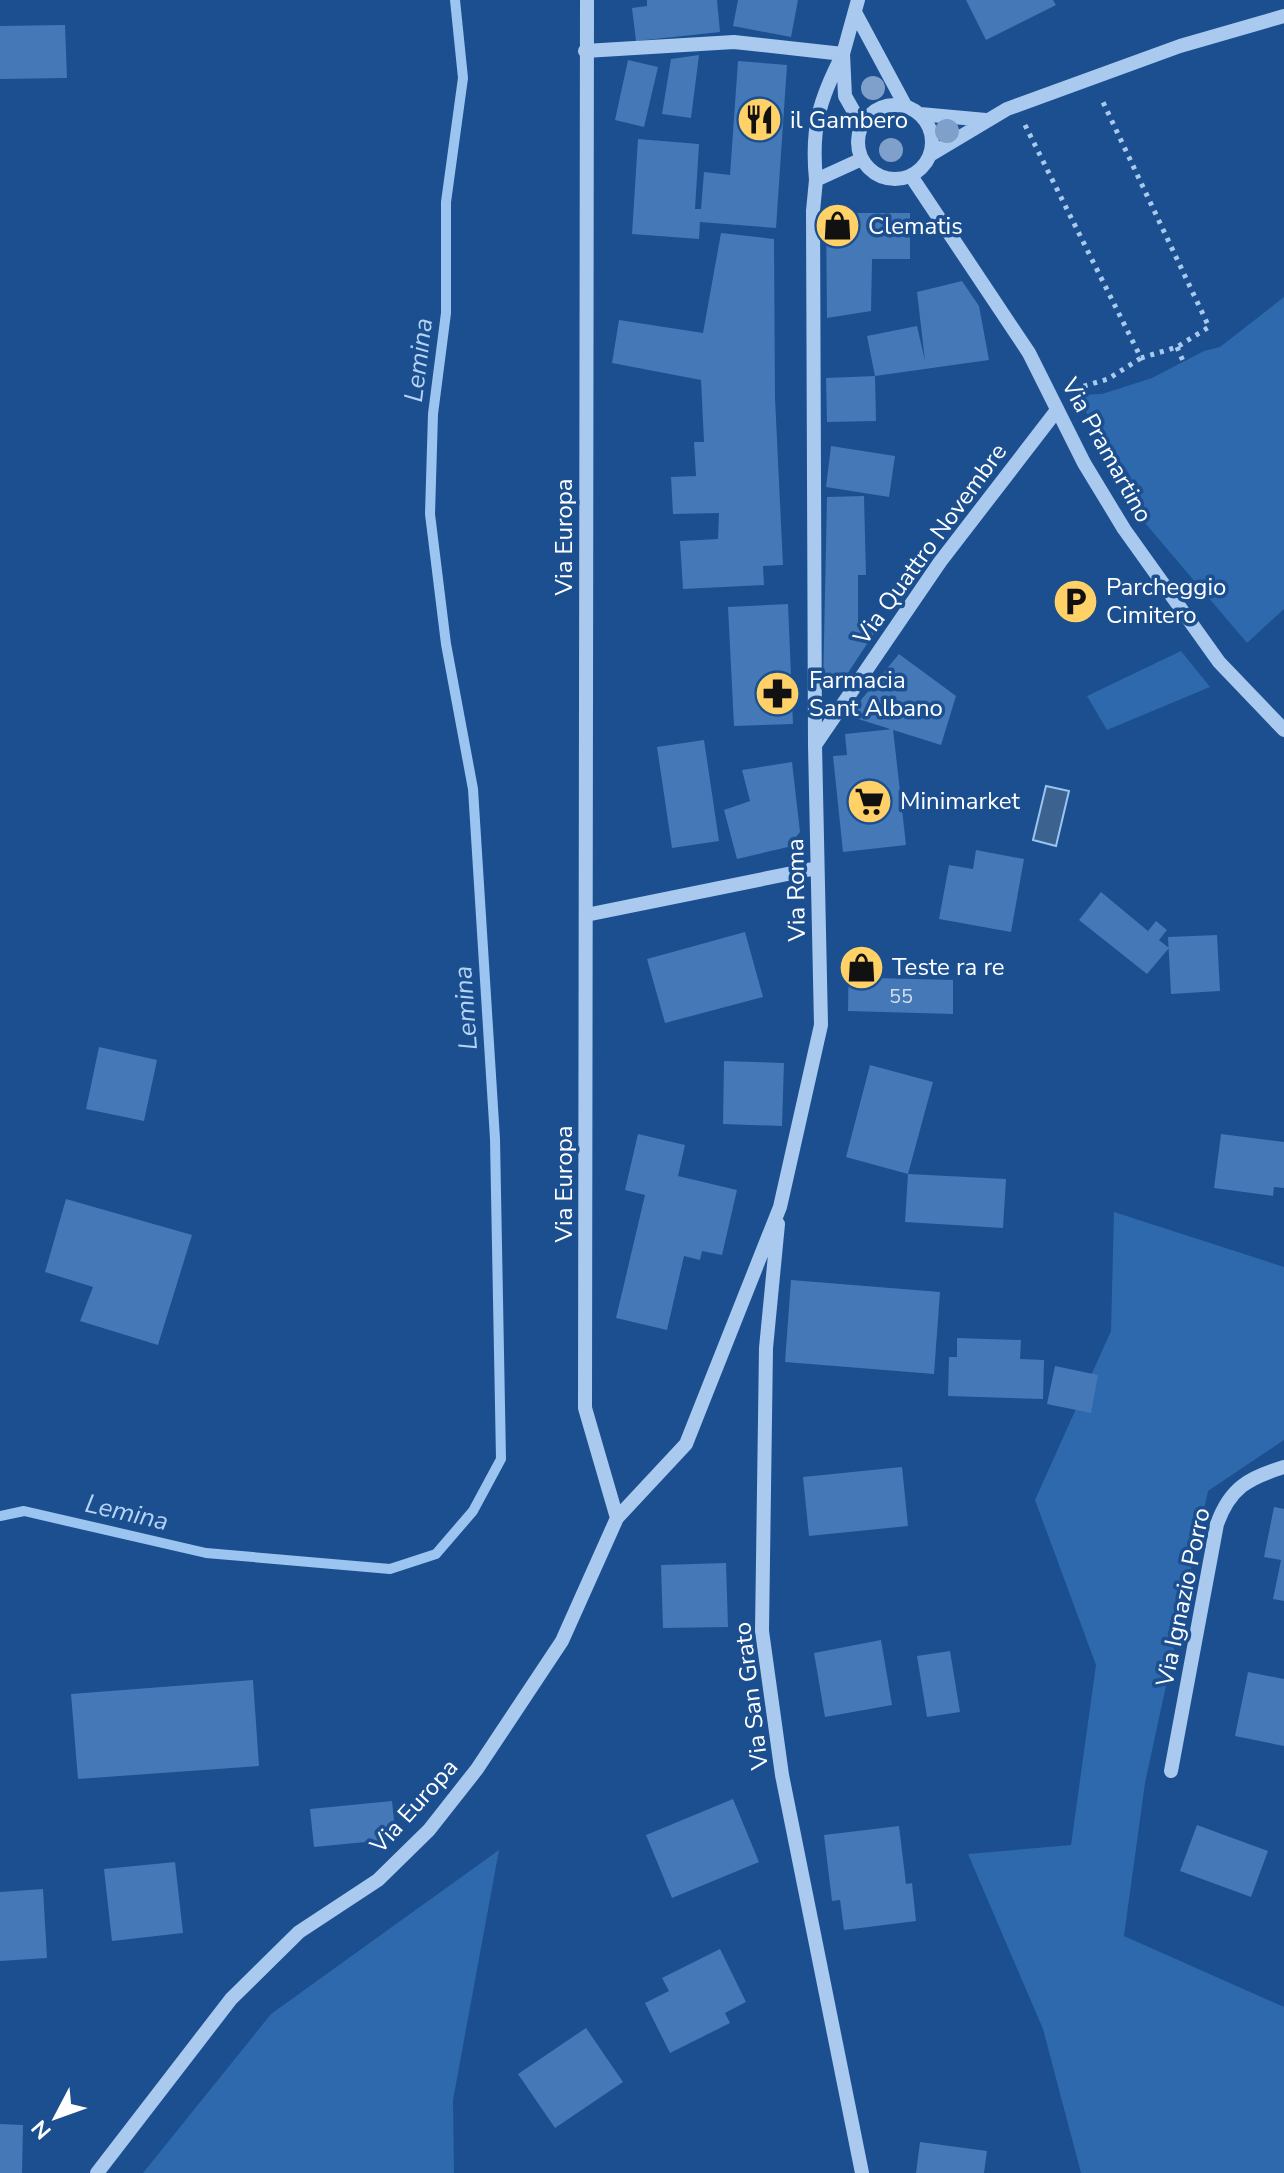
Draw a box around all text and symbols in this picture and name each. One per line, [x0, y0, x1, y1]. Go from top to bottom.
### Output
restaurant icon: il Gambero [735, 96, 783, 144]
place label: il Gambero [790, 104, 908, 136]
shop icon: Clematis [813, 202, 861, 250]
place label: Clematis [868, 210, 963, 242]
water label: Lemina [396, 316, 441, 404]
street label: Via Pramartino [1054, 371, 1160, 528]
street label: Via Quattro Novembre [845, 437, 1014, 652]
street label: Via Europa [548, 479, 580, 596]
place label: Parcheggio Cimitero [1106, 571, 1226, 631]
parking icon: Parcheggio Cimitero [1051, 577, 1099, 625]
place label: Farmacia Sant Albano [809, 664, 943, 724]
pharmacy icon: Farmacia Sant Albano [754, 670, 802, 718]
supermarket icon: Minimarket [845, 777, 893, 825]
place label: Minimarket [900, 785, 1021, 817]
street label: Via Roma [779, 838, 813, 943]
shop icon: Teste ra re [837, 943, 885, 991]
place label: Teste ra re [892, 951, 1005, 983]
water label: Lemina [445, 965, 486, 1051]
house number: 55 [889, 983, 913, 1010]
street label: Via Europa [548, 1126, 580, 1243]
water label: Lemina [82, 1486, 172, 1539]
street label: Via Ignazio Porro [1148, 1505, 1218, 1690]
street label: Via San Grato [726, 1620, 776, 1773]
street label: Via Europa [362, 1752, 465, 1861]
north arrow [16, 2077, 96, 2157]
text: N [25, 2113, 58, 2146]

